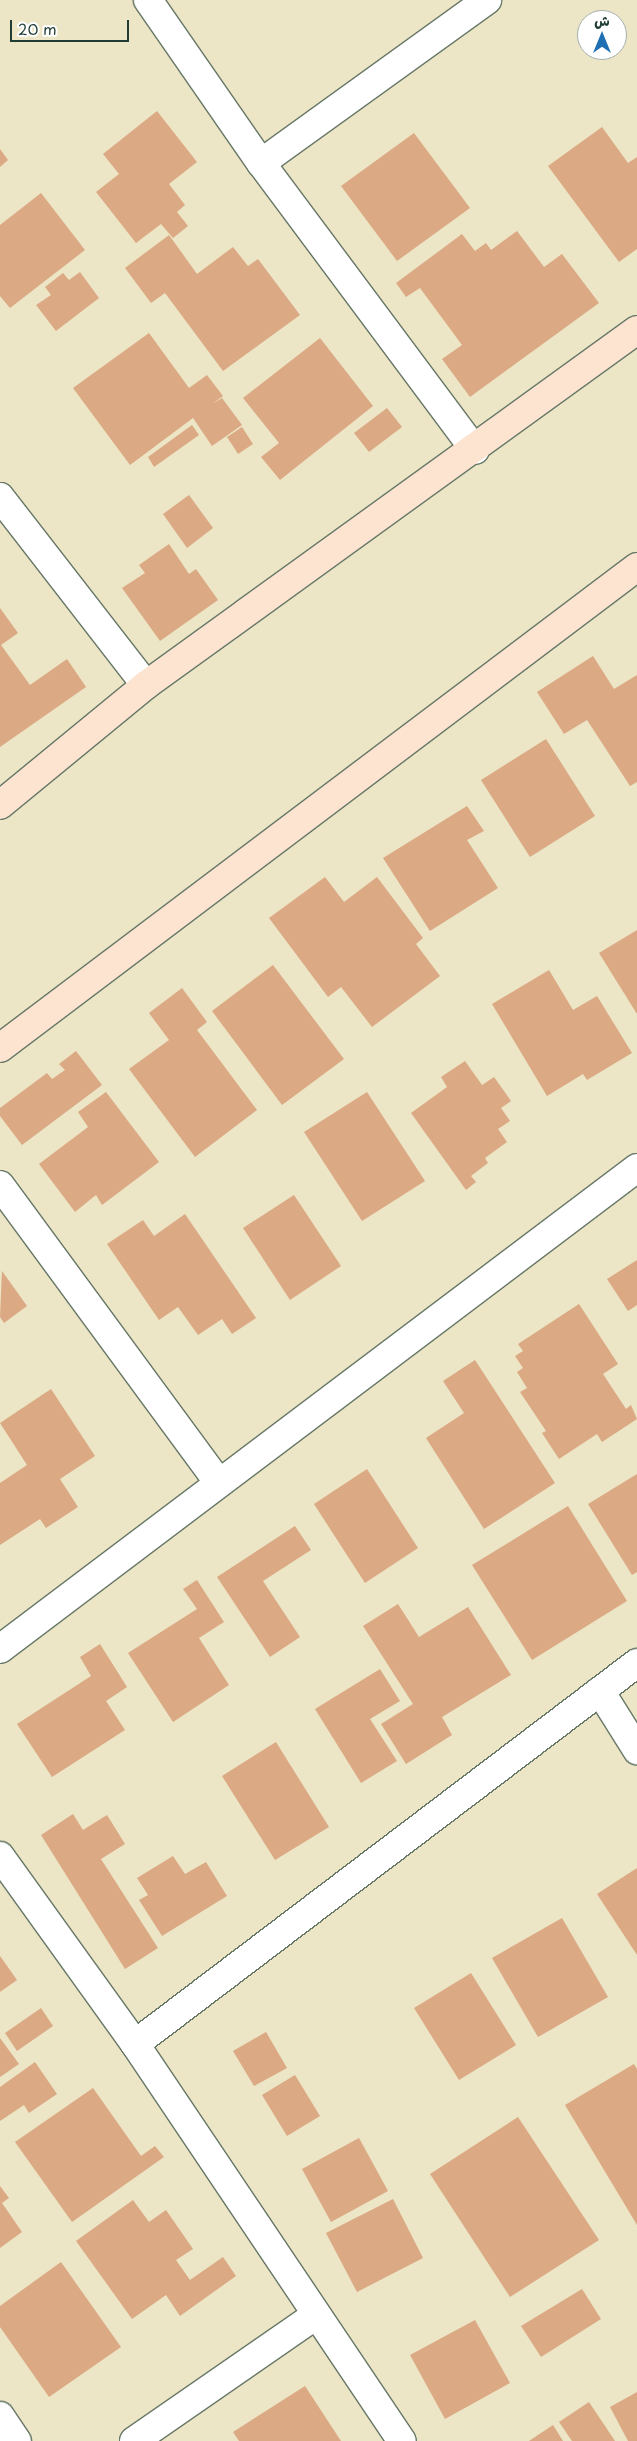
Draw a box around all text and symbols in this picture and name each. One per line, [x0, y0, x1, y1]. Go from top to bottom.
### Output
scale bar [12, 10, 131, 42]
north arrow [577, 10, 627, 60]
text: ش [594, 10, 610, 31]
text: 20 m [18, 17, 57, 40]

